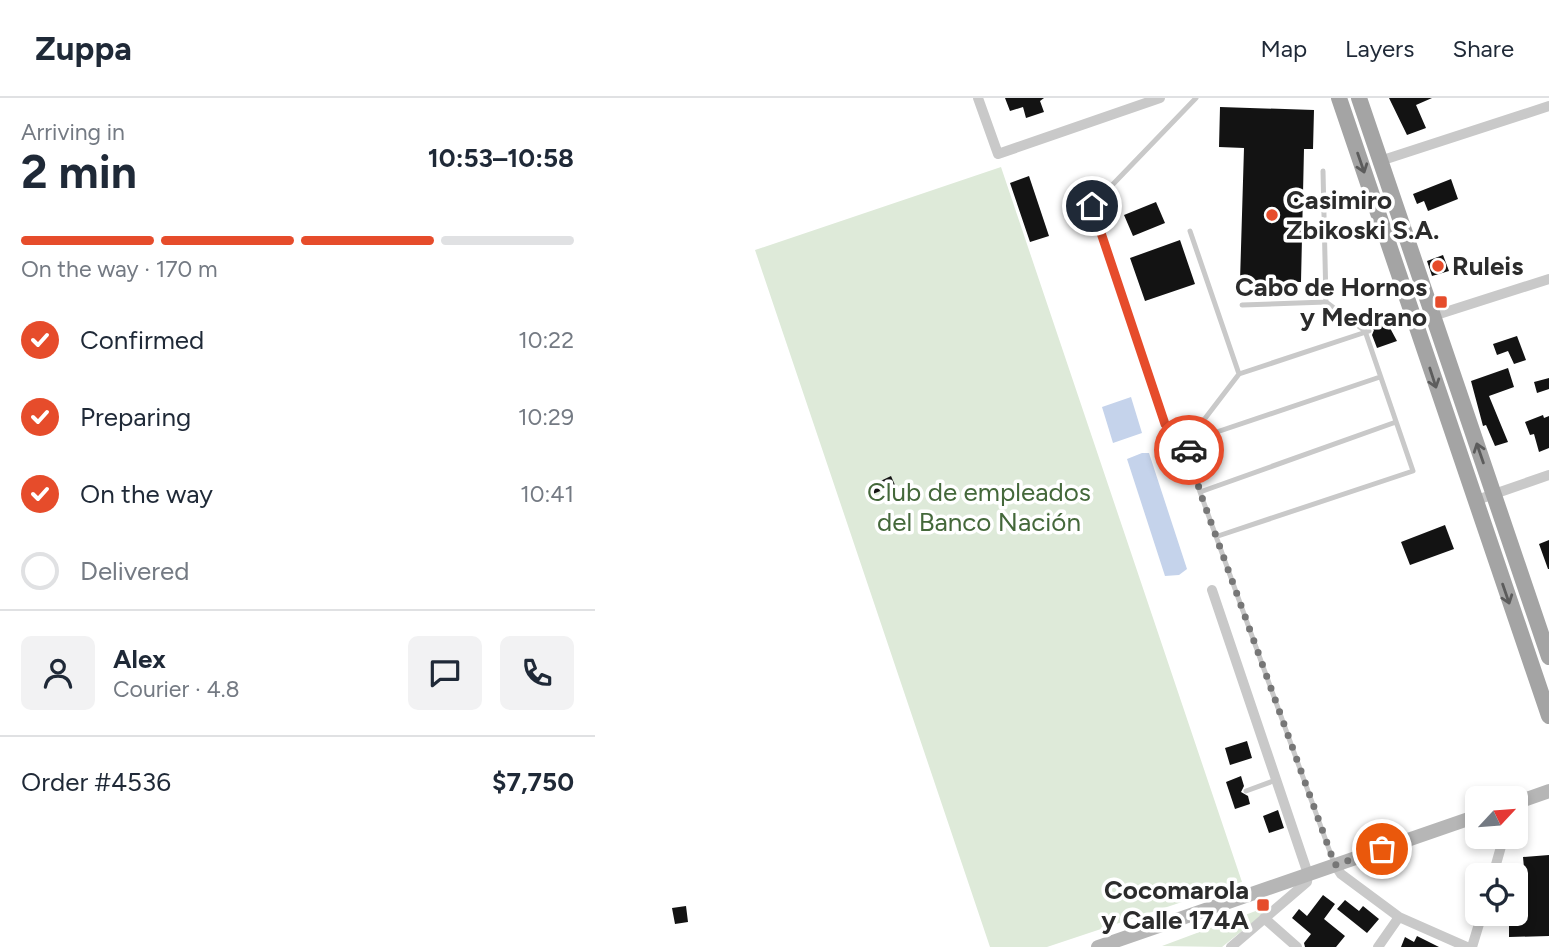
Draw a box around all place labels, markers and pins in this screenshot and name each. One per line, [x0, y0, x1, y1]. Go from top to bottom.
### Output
pin [1062, 176, 1122, 236]
place label: Casimiro Zbikoski S.A. [1286, 184, 1440, 246]
marker: Casimiro Zbikoski S.A. [1264, 207, 1280, 223]
place label: Ruleis [1452, 250, 1523, 282]
marker: Ruleis [1430, 258, 1446, 274]
place label: Cabo de Hornos y Medrano [1235, 271, 1427, 333]
marker: Cabo de Hornos y Medrano [1433, 294, 1449, 310]
pin [1352, 819, 1412, 879]
place label: Cocomarola y Calle 174A [1101, 874, 1249, 936]
marker: Cocomarola y Calle 174A [1255, 897, 1271, 913]

